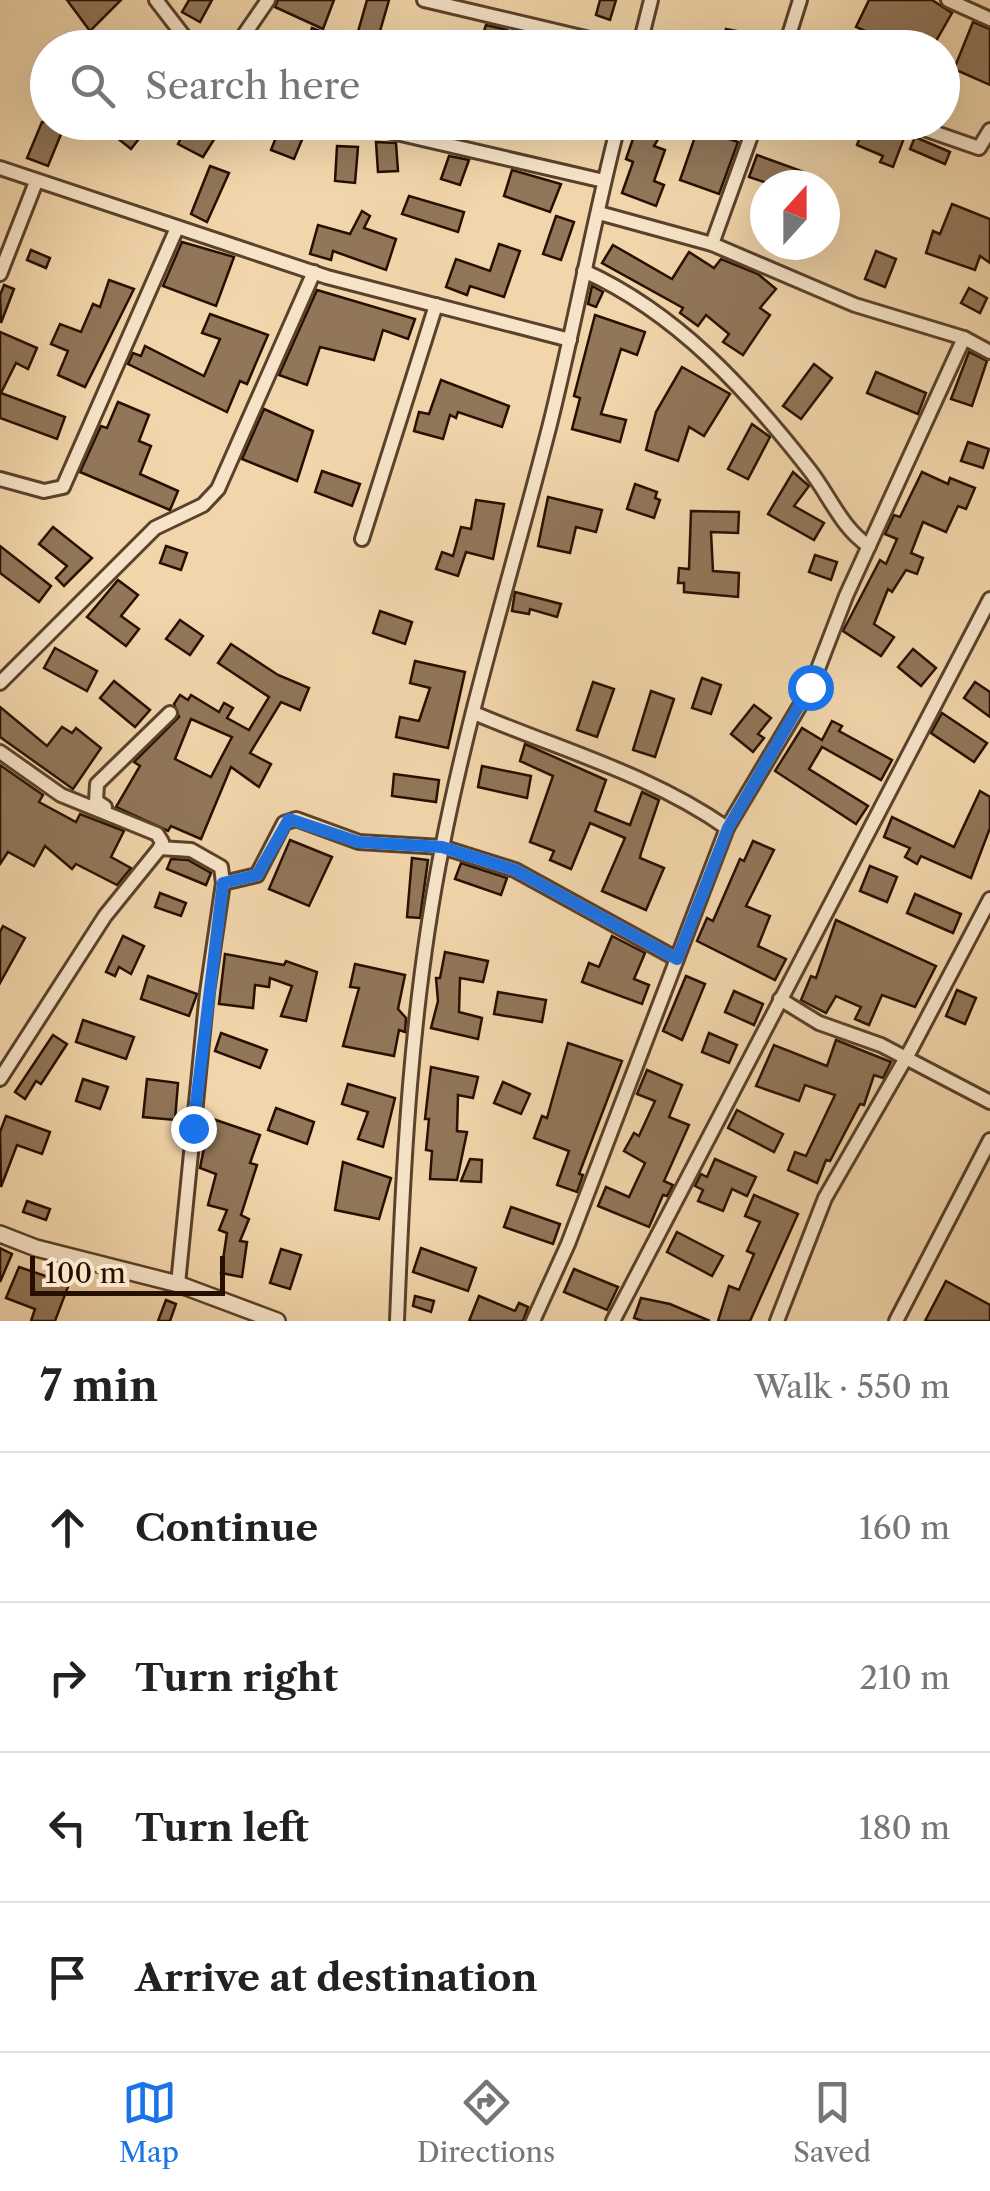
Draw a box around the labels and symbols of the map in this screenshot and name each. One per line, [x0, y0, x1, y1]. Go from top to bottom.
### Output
north arrow [750, 170, 840, 260]
route start [788, 665, 834, 711]
route end [171, 1106, 217, 1152]
scale bar [30, 1251, 225, 1296]

